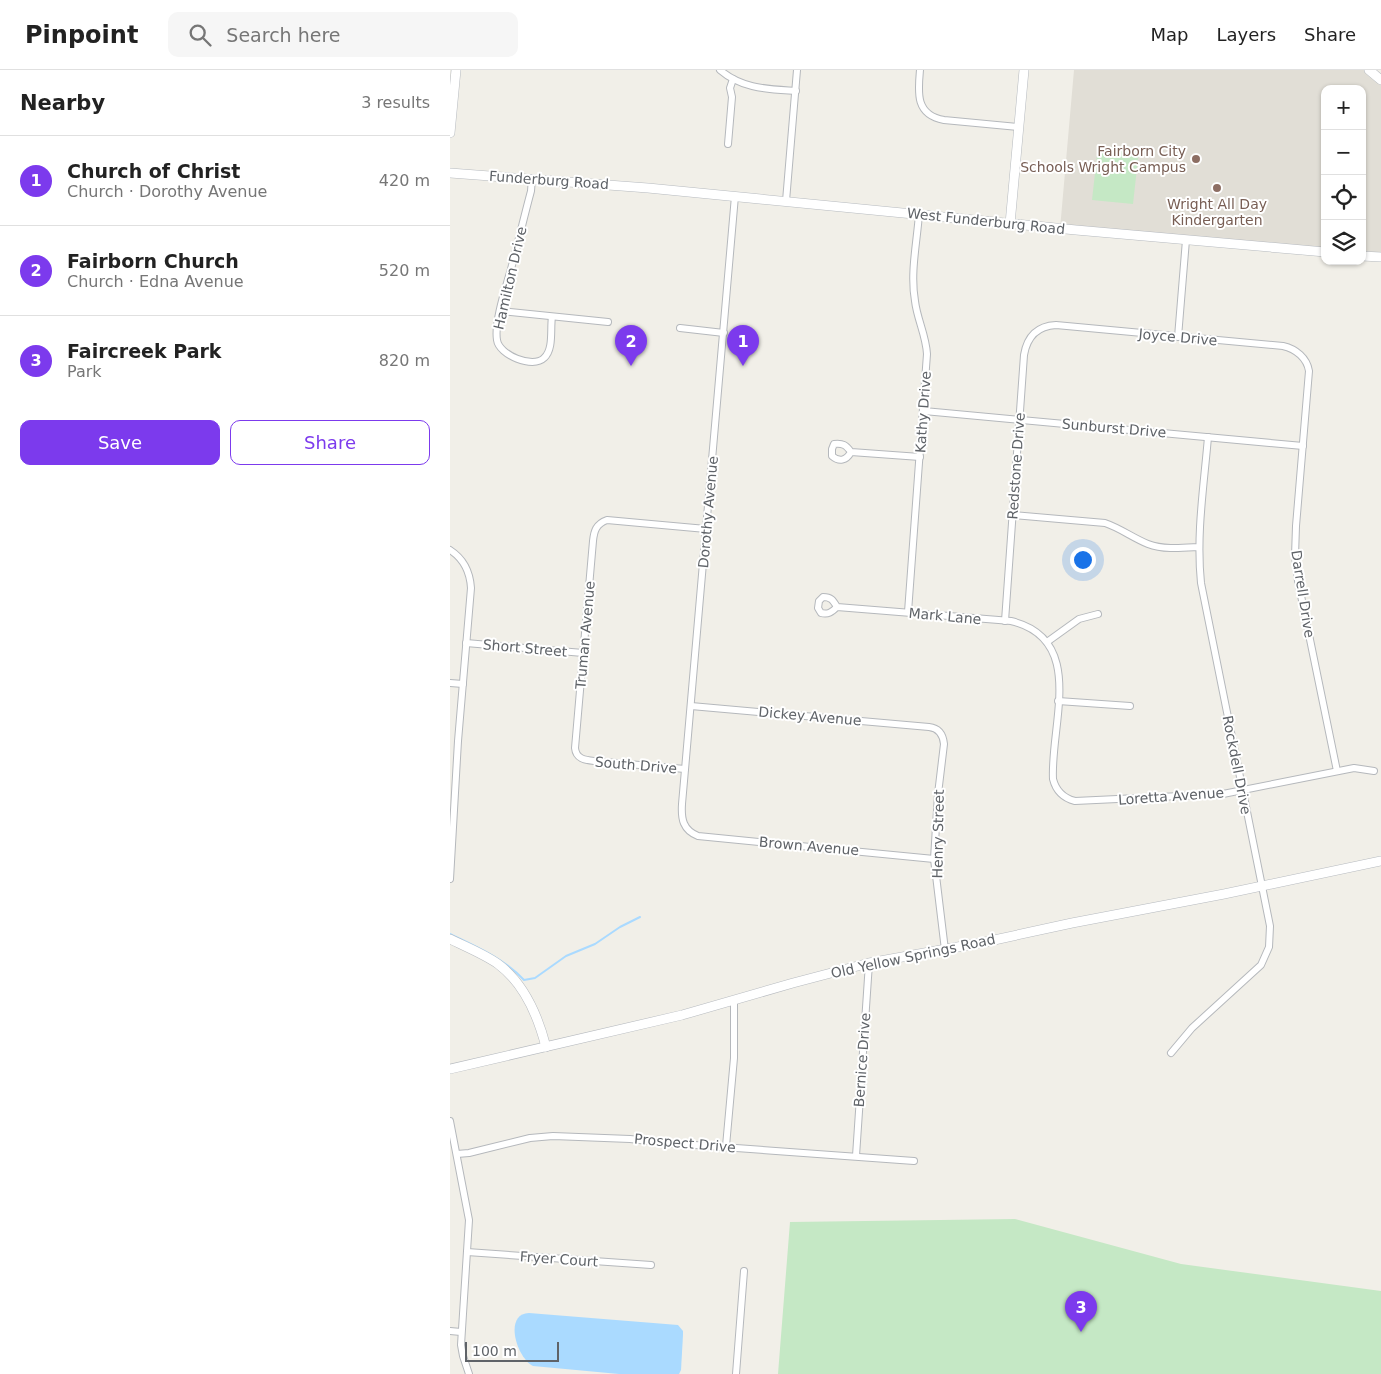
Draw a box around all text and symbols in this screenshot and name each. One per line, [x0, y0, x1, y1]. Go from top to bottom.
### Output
search box [168, 12, 518, 57]
text: Pinpoint [25, 21, 138, 49]
icon: search [186, 21, 214, 49]
text: Search here [226, 24, 341, 46]
text: Map [1150, 24, 1188, 45]
text: Layers [1216, 24, 1276, 45]
text: Share [1304, 24, 1356, 45]
map controls [1321, 85, 1366, 265]
button: + [1321, 85, 1366, 130]
text: Nearby [20, 91, 105, 115]
text: 3 results [361, 93, 430, 112]
button: − [1321, 130, 1366, 175]
place label: Fairborn City Schools Wright Campus [1020, 143, 1186, 175]
marker: Fairborn City Schools Wright Campus [1190, 153, 1202, 165]
text: Church of Christ [67, 160, 240, 182]
street label: Funderburg Road [489, 168, 609, 192]
text: 1 [30, 171, 42, 190]
text: 420 m [379, 171, 430, 190]
button: locate [1321, 175, 1366, 220]
text: Church · Dorothy Avenue [67, 182, 267, 201]
marker: Wright All Day Kindergarten [1211, 182, 1223, 194]
place label: Wright All Day Kindergarten [1167, 196, 1267, 228]
street label: West Funderburg Road [906, 205, 1066, 237]
button: layers [1321, 220, 1366, 265]
street label: Hamilton Drive [490, 225, 530, 331]
text: Fairborn Church [67, 250, 239, 272]
text: 2 [30, 261, 42, 280]
text: 520 m [379, 261, 430, 280]
text: Church · Edna Avenue [67, 272, 244, 291]
pin: 2 [615, 325, 647, 366]
pin: 1 [727, 325, 759, 366]
street label: Joyce Drive [1137, 325, 1218, 348]
text: Faircreek Park [67, 340, 221, 362]
text: 3 [30, 351, 42, 370]
text: 820 m [379, 351, 430, 370]
text: Park [67, 362, 102, 381]
street label: Kathy Drive [912, 371, 934, 453]
street label: Redstone Drive [1004, 412, 1028, 520]
street label: Sunburst Drive [1061, 415, 1167, 441]
button: Save [20, 420, 220, 465]
button: Share [230, 420, 430, 465]
street label: Dorothy Avenue [695, 455, 721, 569]
your location [1070, 547, 1096, 573]
street label: Darrell Drive [1288, 549, 1318, 639]
street label: Truman Avenue [572, 580, 598, 691]
street label: Mark Lane [908, 605, 982, 627]
street label: Short Street [482, 636, 568, 660]
street label: Dickey Avenue [758, 704, 862, 728]
street label: Rockdell Drive [1220, 714, 1254, 816]
street label: South Drive [594, 753, 678, 777]
street label: Loretta Avenue [1117, 784, 1225, 808]
street label: Henry Street [929, 789, 947, 879]
street label: Brown Avenue [758, 834, 860, 858]
street label: Old Yellow Springs Road [829, 931, 997, 981]
street label: Bernice Drive [851, 1012, 873, 1108]
street label: Prospect Drive [634, 1131, 736, 1155]
street label: Fryer Court [519, 1248, 599, 1270]
pin: 3 [1065, 1291, 1097, 1332]
scale bar [465, 1339, 559, 1362]
text: 100 m [472, 1343, 517, 1359]

